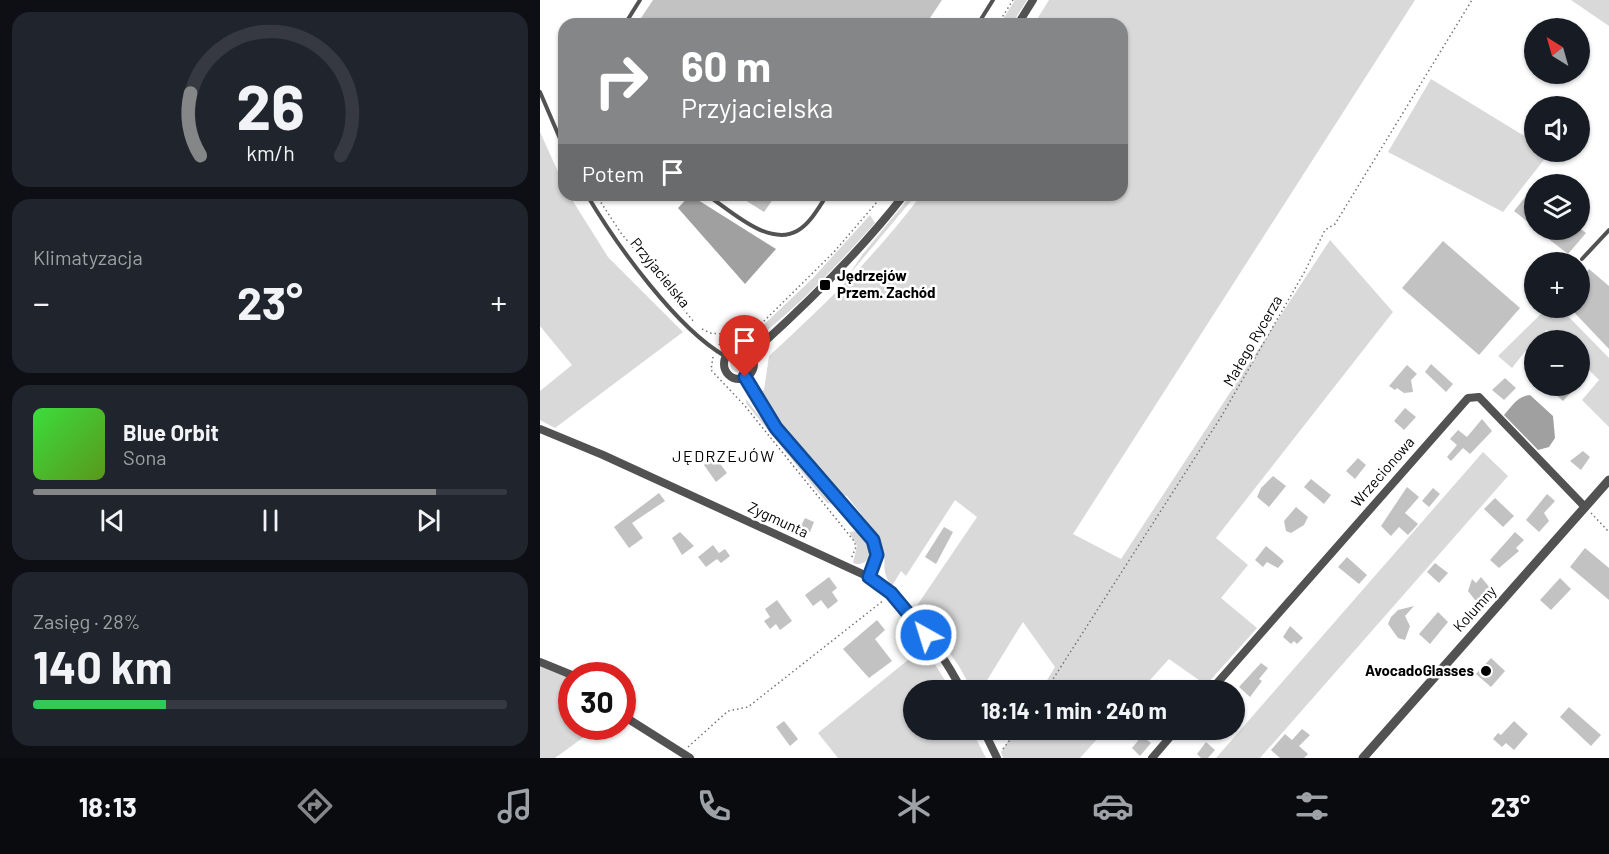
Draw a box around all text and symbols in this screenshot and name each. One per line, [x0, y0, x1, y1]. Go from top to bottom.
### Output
north arrow [1524, 18, 1590, 84]
map controls [1524, 18, 1590, 396]
text: 60 m [681, 40, 771, 90]
icon: right [582, 42, 660, 120]
text: 26 [236, 68, 304, 142]
text: Przyjacielska [681, 91, 833, 123]
button: sound [1524, 96, 1590, 162]
text: km/h [246, 141, 294, 166]
icon: arrive [656, 156, 689, 189]
text: Potem [582, 160, 644, 186]
button: layers [1524, 174, 1590, 240]
street label: Przyjacielska [627, 234, 694, 311]
text: Klimatyzacja [33, 245, 143, 269]
button: + [1524, 252, 1590, 318]
place label: Jędrzejów Przem. Zachód [837, 266, 936, 301]
text: 23° [237, 275, 303, 329]
marker: Jędrzejów Przem. Zachód [818, 278, 832, 292]
text: − [33, 282, 50, 322]
text: + [490, 282, 507, 322]
street label: Małego Rycerza [1219, 292, 1285, 389]
pin [719, 315, 770, 377]
icon: arrive [728, 324, 761, 357]
button: − [1524, 330, 1590, 396]
text: Blue Orbit [123, 419, 219, 445]
street label: Wrzecionowa [1347, 433, 1418, 510]
text: Sona [123, 445, 167, 469]
district label: JĘDRZEJÓW [672, 446, 776, 465]
street label: Zygmunta [745, 497, 811, 541]
icon: previous [96, 504, 129, 537]
icon: pause [254, 504, 287, 537]
icon: next [412, 504, 445, 537]
street label: Kolumny [1449, 581, 1500, 635]
position arrow [894, 603, 958, 667]
text: Zasięg · 28% [33, 609, 141, 633]
text: 140 km [33, 639, 172, 693]
place label: AvocadoGlasses [1365, 661, 1474, 679]
speed limit sign: 30 [558, 662, 636, 740]
marker: AvocadoGlasses [1479, 664, 1493, 678]
text: 18:14 · 1 min · 240 m [981, 697, 1167, 723]
icon: directions [294, 785, 336, 827]
icon: music [494, 785, 536, 827]
icon: phone [693, 785, 735, 827]
icon: climate [893, 785, 935, 827]
icon: car [1092, 785, 1134, 827]
icon: filters [1291, 785, 1333, 827]
text: 18:13 [79, 790, 137, 822]
text: 23° [1491, 790, 1530, 822]

